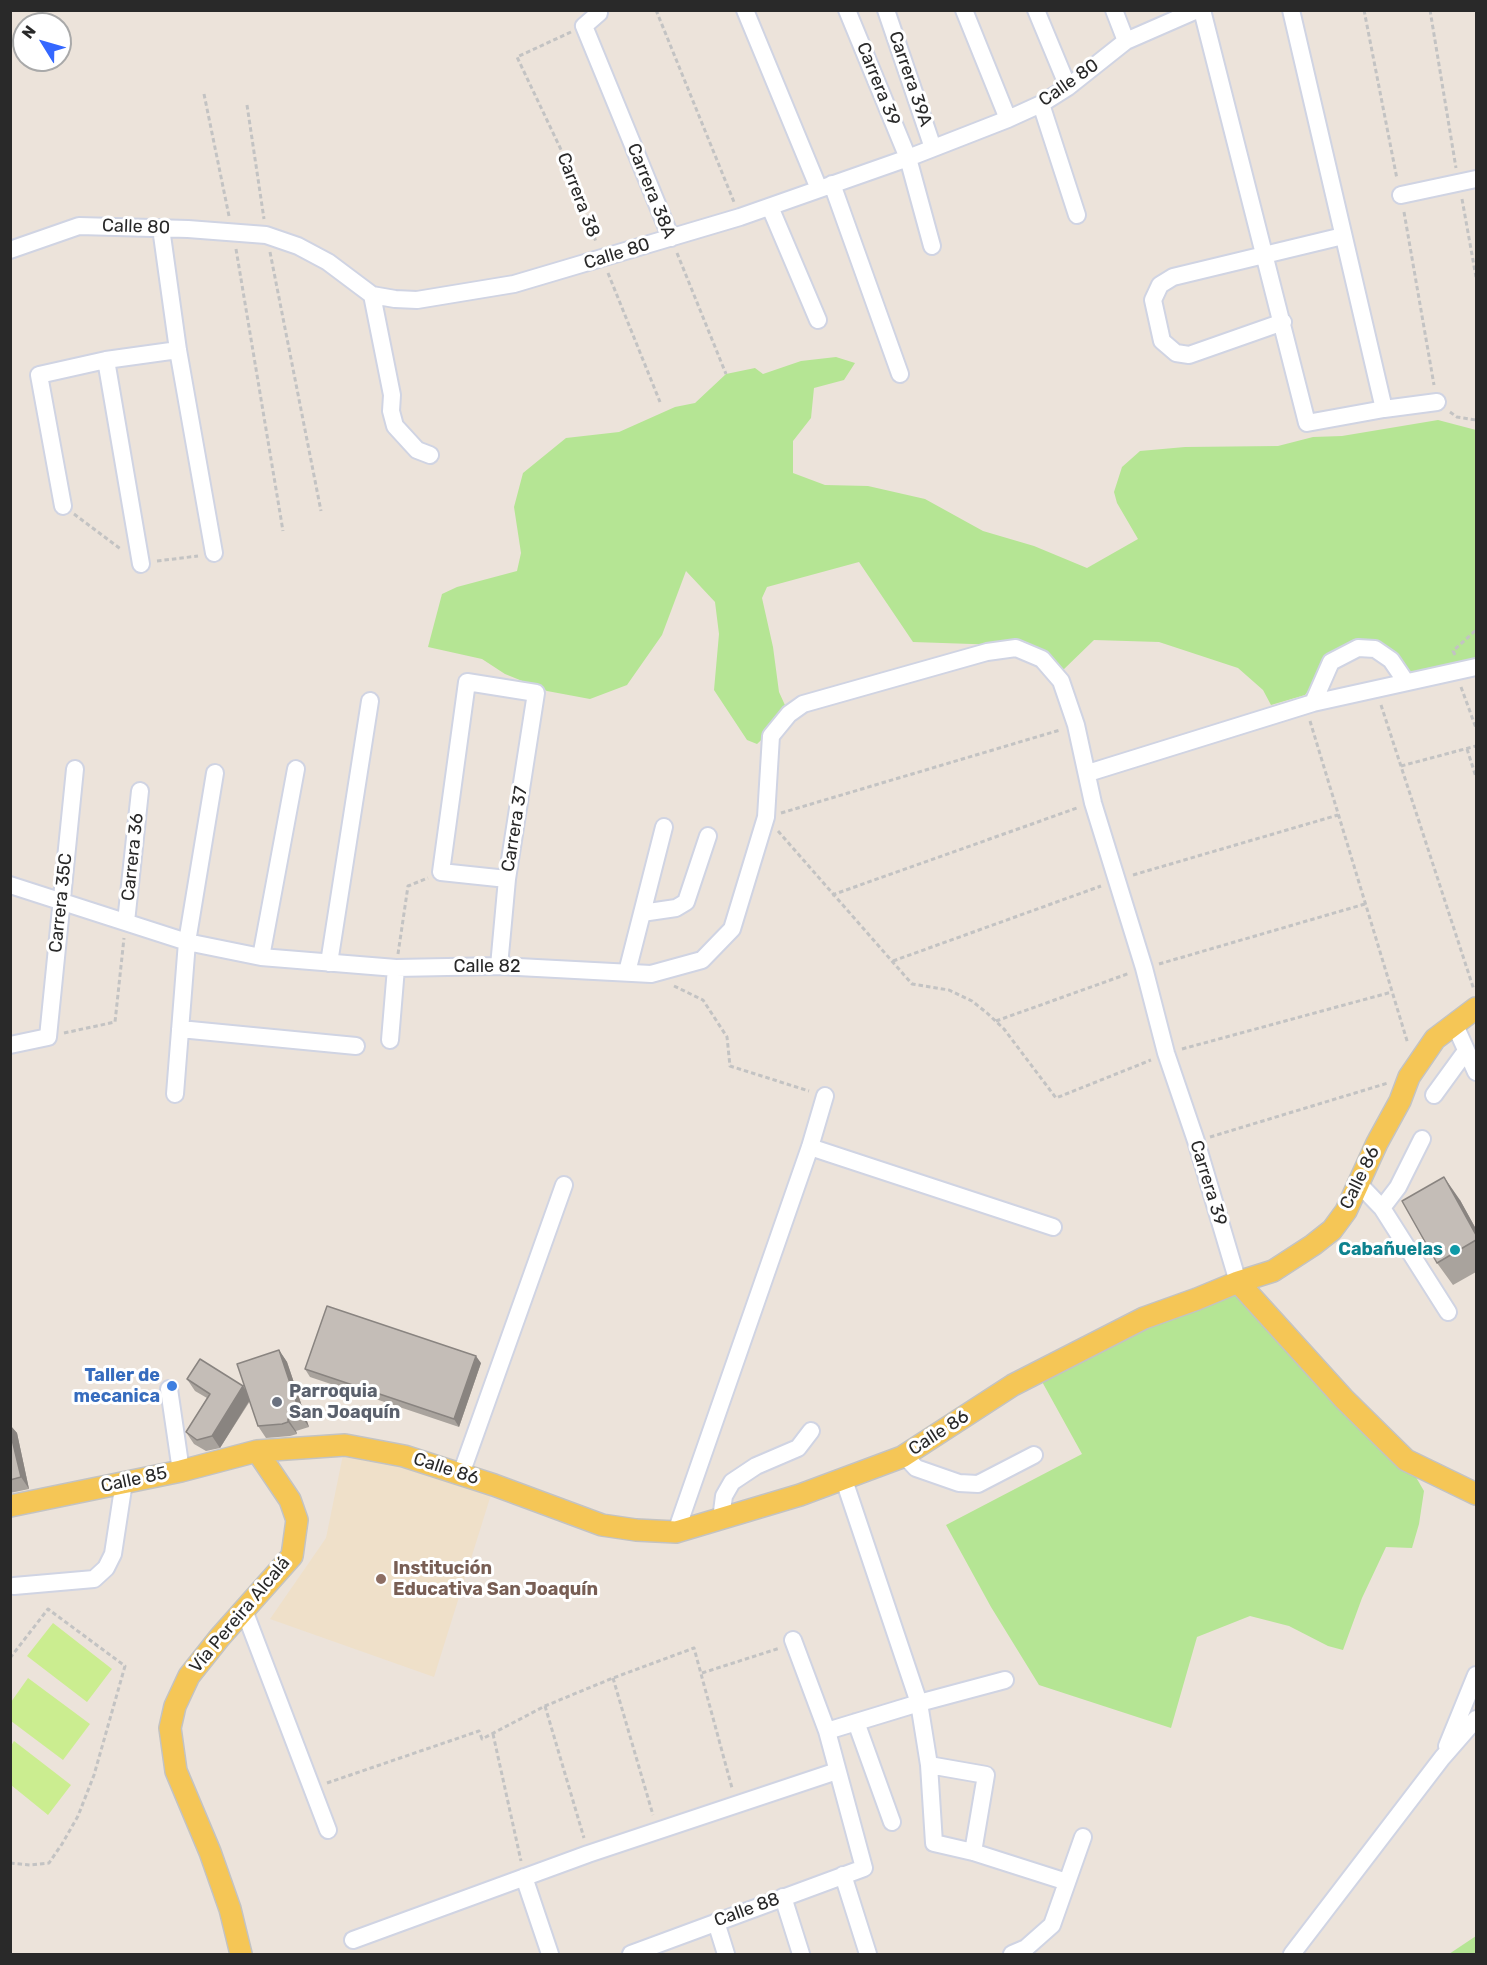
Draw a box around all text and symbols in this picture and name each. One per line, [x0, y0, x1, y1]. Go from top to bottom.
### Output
north arrow [12, 12, 72, 72]
text: N [18, 22, 40, 42]
street label: Carrera 39A [884, 28, 936, 130]
street label: Carrera 39 [851, 39, 905, 129]
street label: Calle 80 [1035, 55, 1103, 111]
street label: Carrera 38A [622, 140, 680, 242]
street label: Carrera 38 [552, 150, 604, 240]
street label: Calle 80 [102, 215, 170, 239]
street label: Calle 80 [581, 234, 653, 274]
street label: Carrera 37 [498, 785, 532, 873]
street label: Carrera 36 [118, 812, 148, 902]
street label: Carrera 35C [45, 852, 77, 954]
street label: Calle 82 [453, 956, 521, 978]
street label: Carrera 39 [1185, 1138, 1231, 1228]
street label: Calle 86 [1336, 1143, 1384, 1213]
place label: Cabañuelas [1338, 1239, 1443, 1261]
marker: Cabañuelas [1448, 1243, 1462, 1257]
place label: Taller de mecanica [74, 1365, 160, 1408]
marker: Taller de mecanica [165, 1379, 179, 1393]
place label: Parroquia San Joaquín [289, 1381, 400, 1424]
marker: Parroquia San Joaquín [270, 1395, 284, 1409]
street label: Calle 86 [905, 1406, 973, 1460]
street label: Calle 86 [411, 1448, 481, 1490]
street label: Calle 85 [99, 1462, 169, 1498]
street label: Vía Pereira Alcalá [185, 1553, 295, 1677]
place label: Institución Educativa San Joaquín [393, 1558, 598, 1600]
marker: Institución Educativa San Joaquín [374, 1572, 388, 1586]
street label: Calle 88 [711, 1888, 783, 1932]

